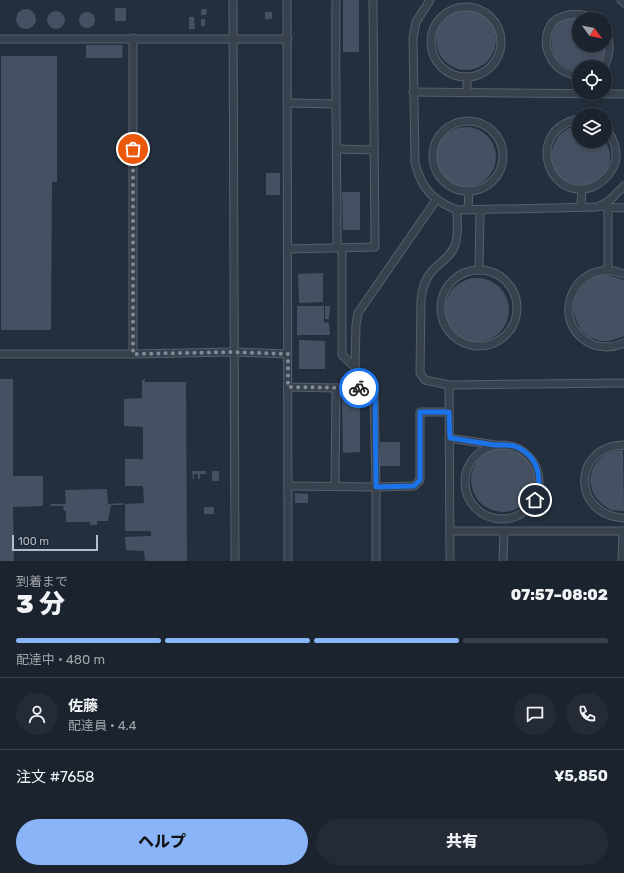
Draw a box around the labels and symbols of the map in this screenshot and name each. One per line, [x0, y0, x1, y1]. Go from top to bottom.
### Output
north arrow [572, 12, 612, 52]
pin [116, 132, 150, 166]
courier [339, 368, 379, 408]
pin [518, 483, 552, 517]
scale bar [12, 533, 98, 552]

